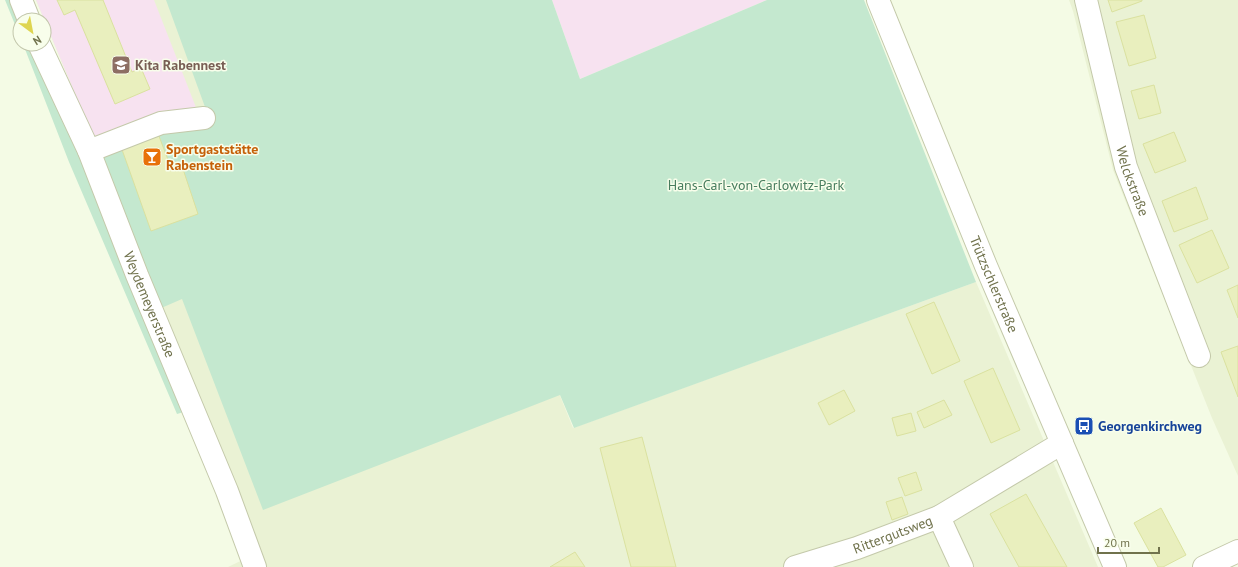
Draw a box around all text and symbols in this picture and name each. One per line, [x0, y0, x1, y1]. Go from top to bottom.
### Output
north arrow [12, 12, 52, 52]
text: N [31, 33, 44, 48]
school or university icon: Kita Rabennest [110, 54, 132, 76]
place label: Kita Rabennest [135, 56, 226, 74]
place label: Sportgaststätte Rabenstein [166, 140, 258, 174]
street label: Welckstraße [1112, 144, 1153, 219]
bar icon: Sportgaststätte Rabenstein [141, 146, 163, 168]
park label: Hans-Carl-von-Carlowitz-Park [668, 176, 845, 194]
street label: Trützschlerstraße [966, 233, 1022, 335]
street label: Weydemeyerstraße [120, 249, 179, 360]
bus stop icon: Georgenkirchweg [1073, 415, 1095, 437]
place label: Georgenkirchweg [1098, 417, 1202, 435]
street label: Rittergutsweg [850, 511, 935, 558]
scale bar [1098, 529, 1159, 555]
text: 20 m [1104, 535, 1130, 550]

